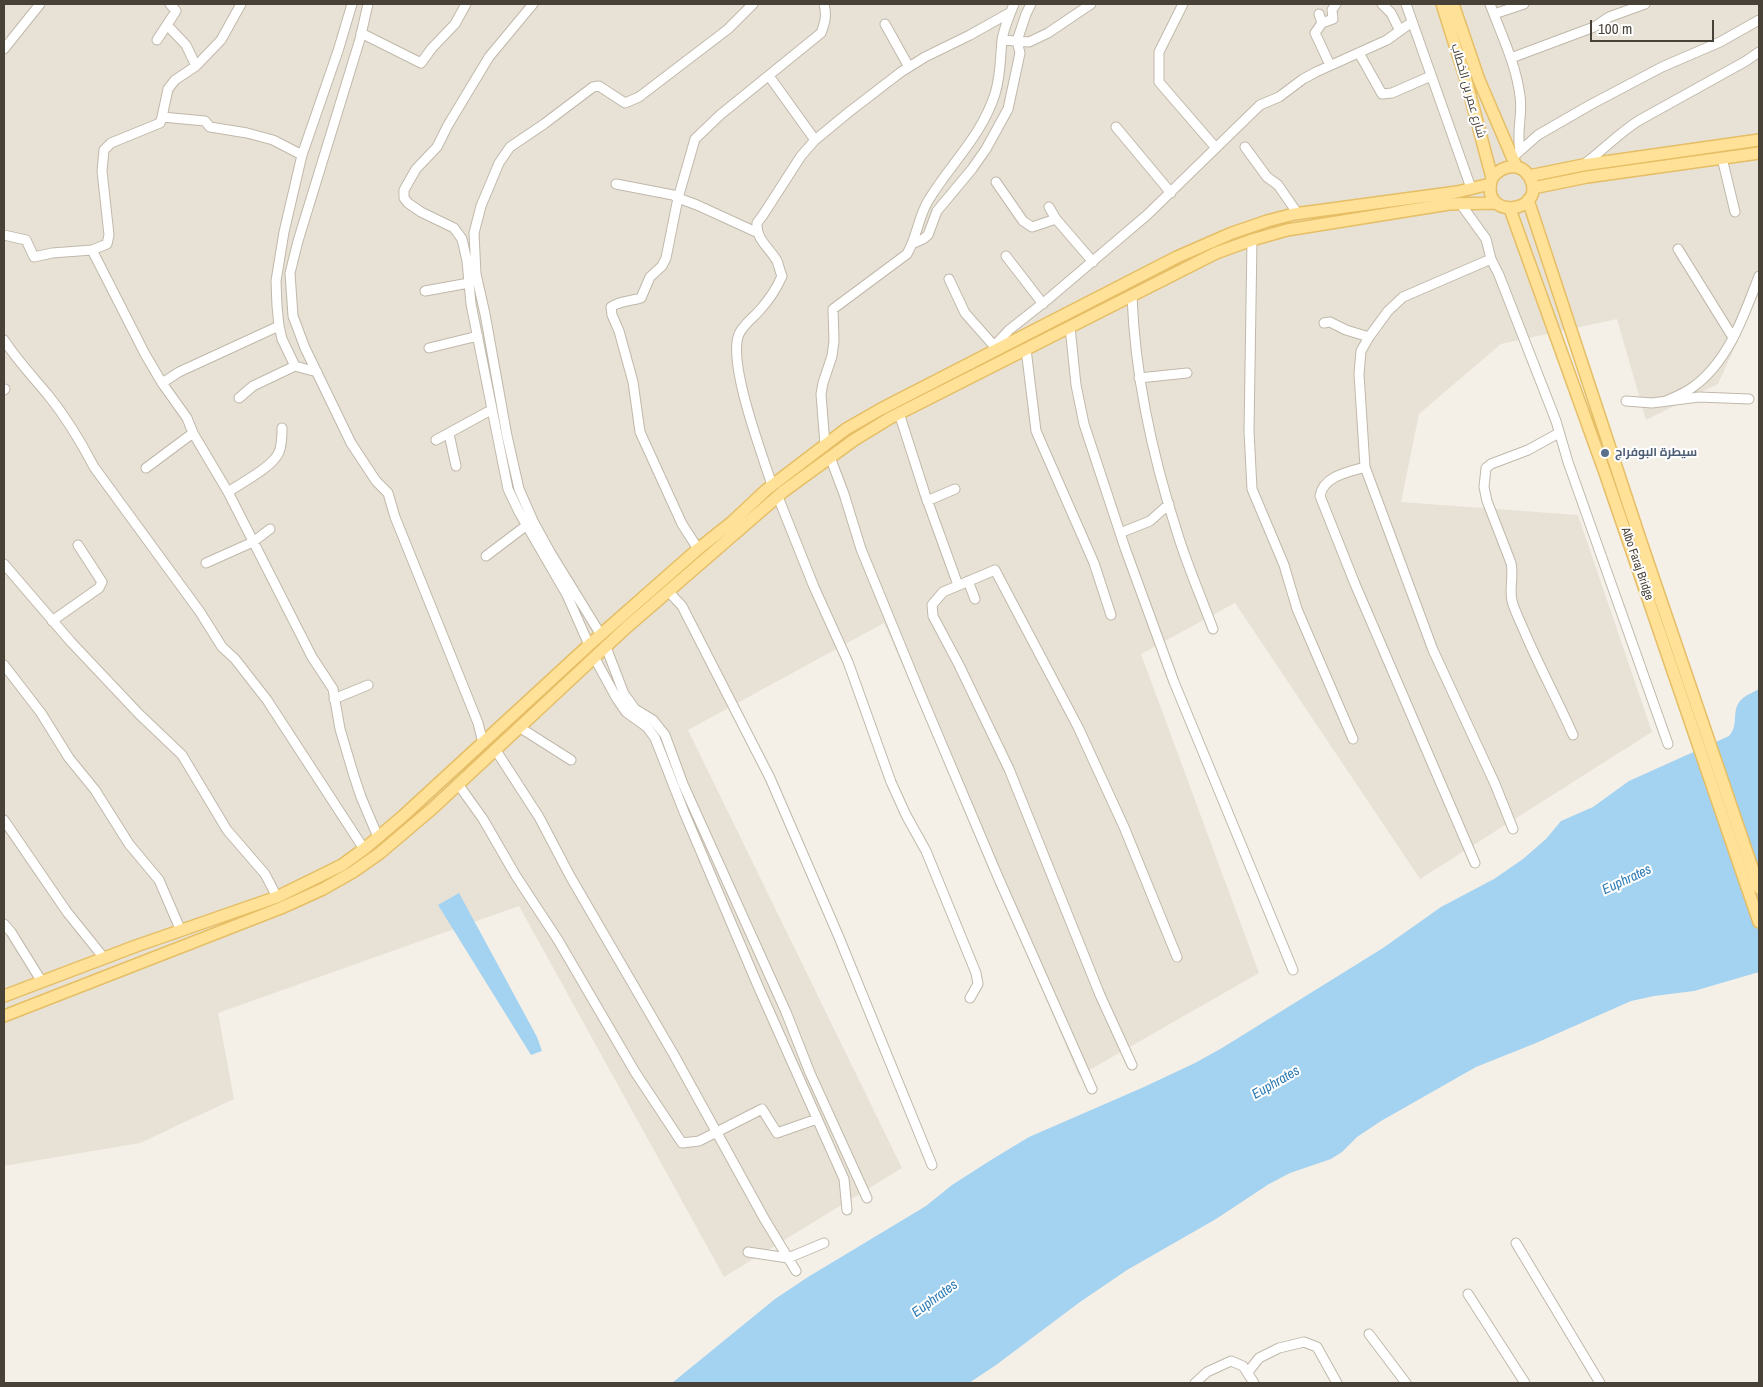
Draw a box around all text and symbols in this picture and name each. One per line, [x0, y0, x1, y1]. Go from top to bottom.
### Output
scale bar [1593, 10, 1717, 42]
text: 100 m [1598, 18, 1632, 39]
street label: شارع عمر بن الخطاب [1448, 42, 1488, 140]
place label: سيطرة البوفراج [1615, 446, 1697, 460]
marker: سيطرة البوفراج [1599, 447, 1611, 459]
street label: Albo Faraj Bridge [1618, 526, 1656, 602]
water label: Euphrates [1600, 861, 1654, 899]
water label: Euphrates [1249, 1063, 1303, 1103]
water label: Euphrates [909, 1277, 961, 1321]

